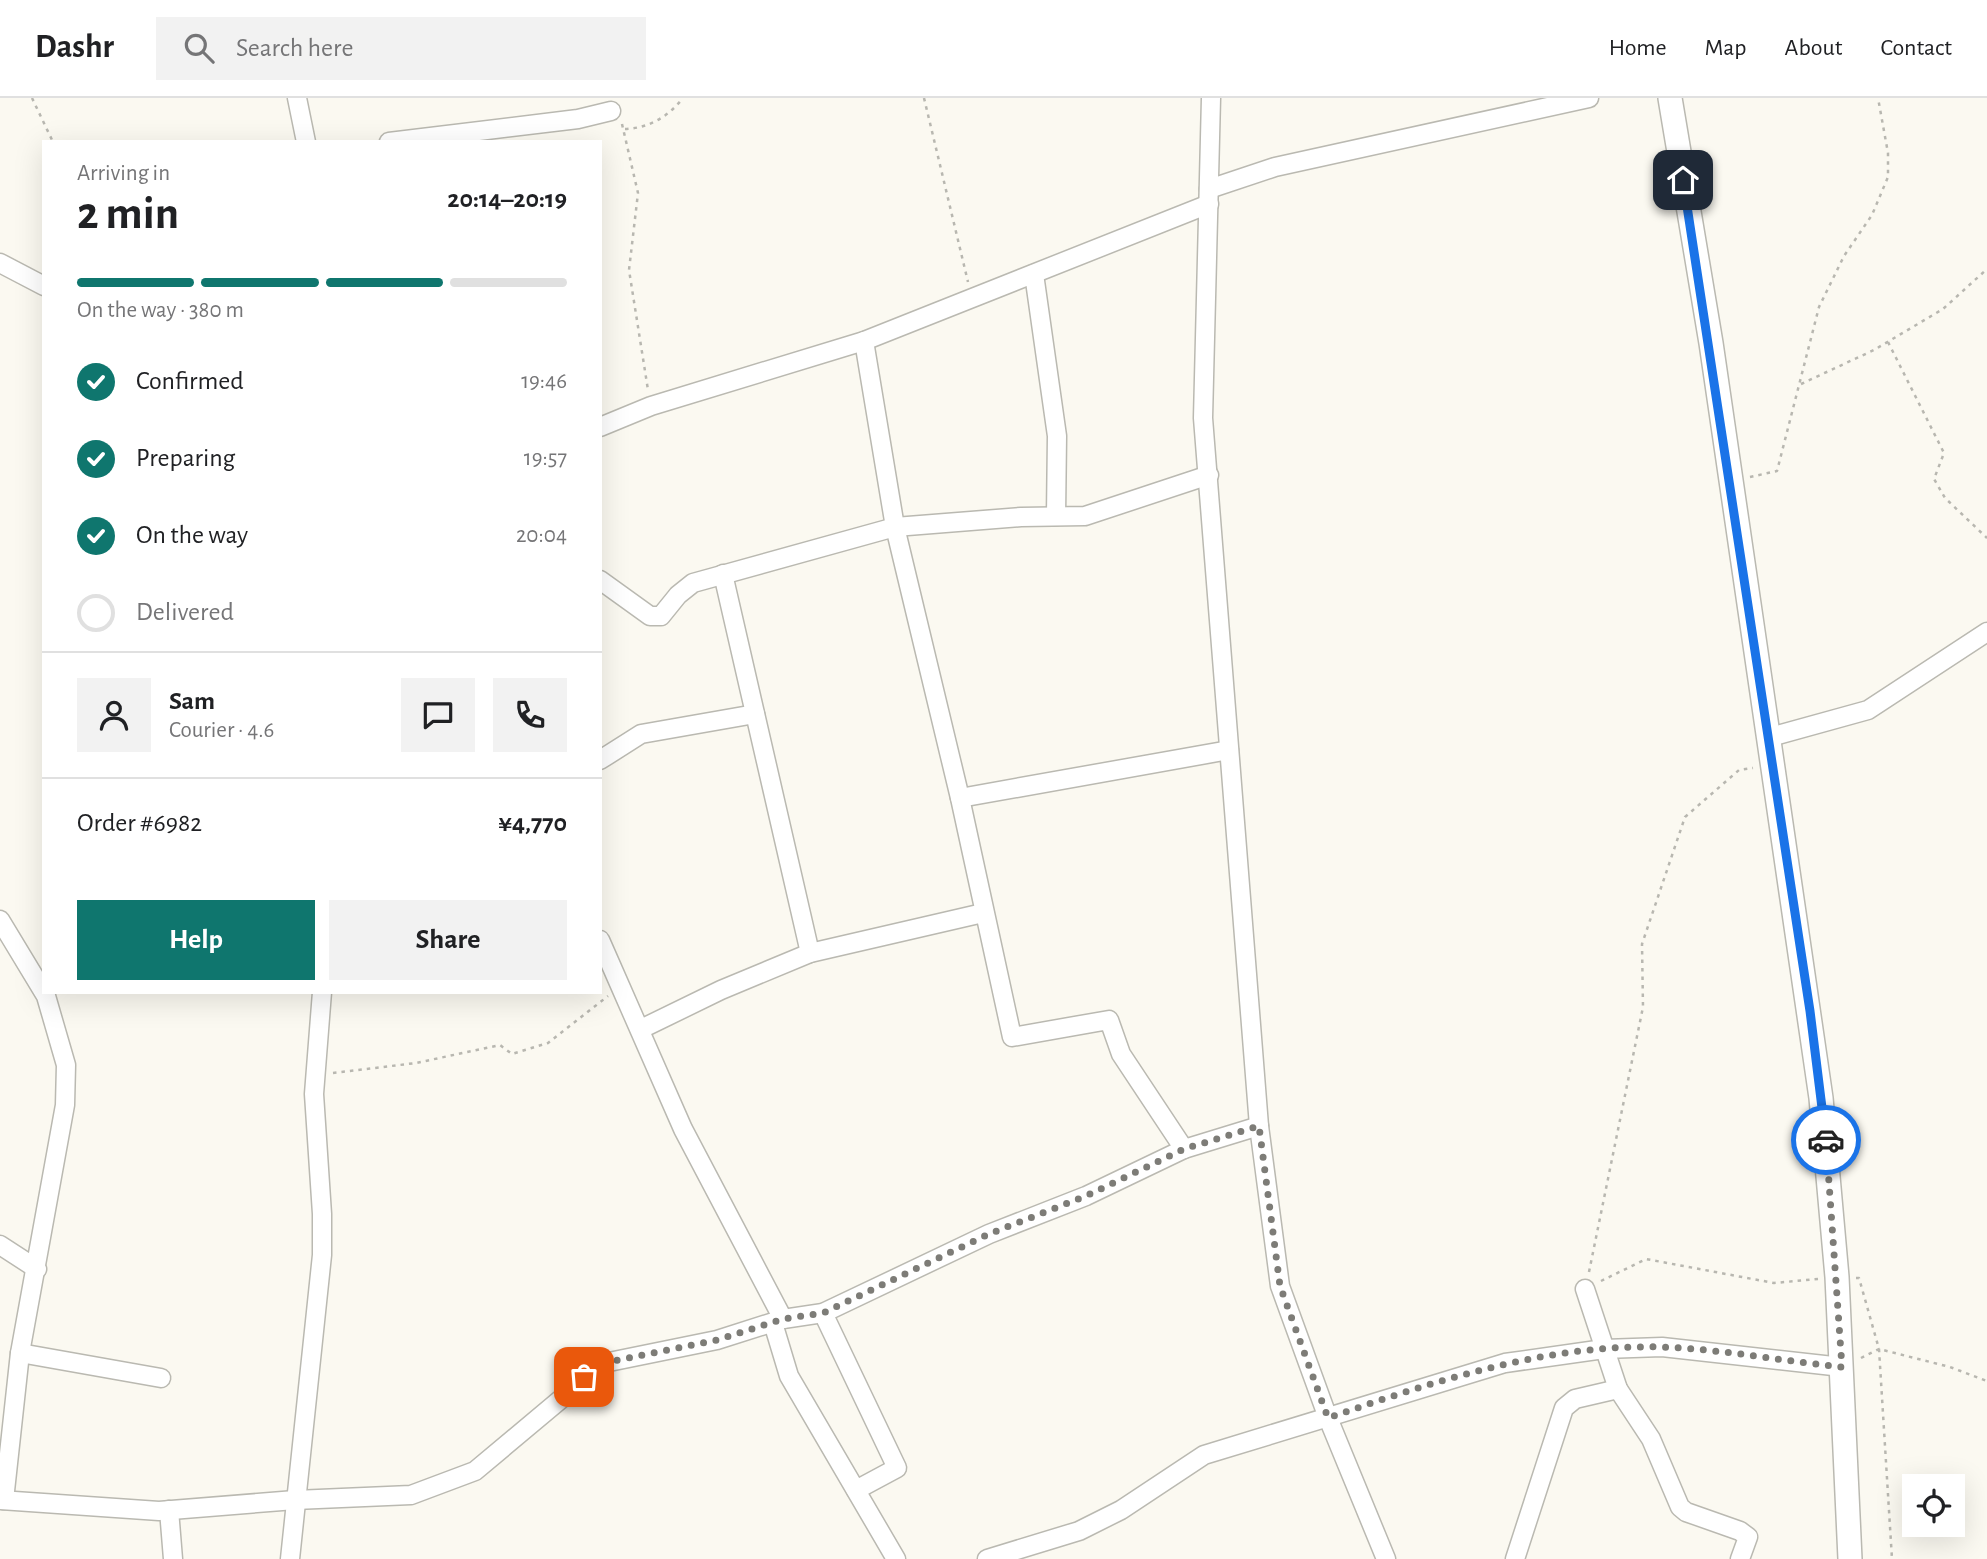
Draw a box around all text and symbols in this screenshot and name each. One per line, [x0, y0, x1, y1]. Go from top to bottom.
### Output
search box [156, 17, 646, 80]
icon: search [180, 29, 218, 67]
text: Dashr [35, 31, 114, 64]
text: Search here [236, 35, 353, 61]
text: Home [1609, 36, 1667, 60]
text: Map [1705, 36, 1747, 60]
text: About [1785, 36, 1842, 60]
text: Contact [1880, 36, 1952, 60]
pin [1653, 150, 1713, 210]
icon: home [1664, 161, 1702, 199]
text: Arriving in [77, 162, 170, 185]
text: 20:14–20:19 [447, 186, 567, 212]
text: 2 min [77, 191, 179, 237]
text: On the way · 380 m [77, 299, 244, 322]
icon: check [77, 363, 115, 401]
text: Confirmed [136, 368, 244, 394]
text: 19:46 [521, 370, 567, 393]
icon: check [77, 440, 115, 478]
text: Preparing [136, 445, 235, 471]
text: 19:57 [524, 447, 567, 470]
icon: check [77, 517, 115, 555]
text: On the way [136, 522, 248, 548]
text: 20:04 [516, 524, 567, 547]
text: Delivered [136, 599, 234, 625]
button: person [77, 678, 151, 752]
button: chat [401, 678, 475, 752]
button: phone [493, 678, 567, 752]
text: Sam [169, 688, 215, 714]
text: Courier · 4.6 [169, 719, 274, 742]
text: Order #6982 [77, 810, 202, 836]
text: ¥4,770 [498, 810, 567, 836]
button: Help [77, 900, 315, 980]
button: Share [329, 900, 567, 980]
courier [1791, 1105, 1861, 1175]
icon: car [1807, 1121, 1845, 1159]
pin [554, 1347, 614, 1407]
icon: bag [565, 1358, 603, 1396]
map controls [1902, 1474, 1965, 1537]
button: locate [1902, 1474, 1965, 1537]

